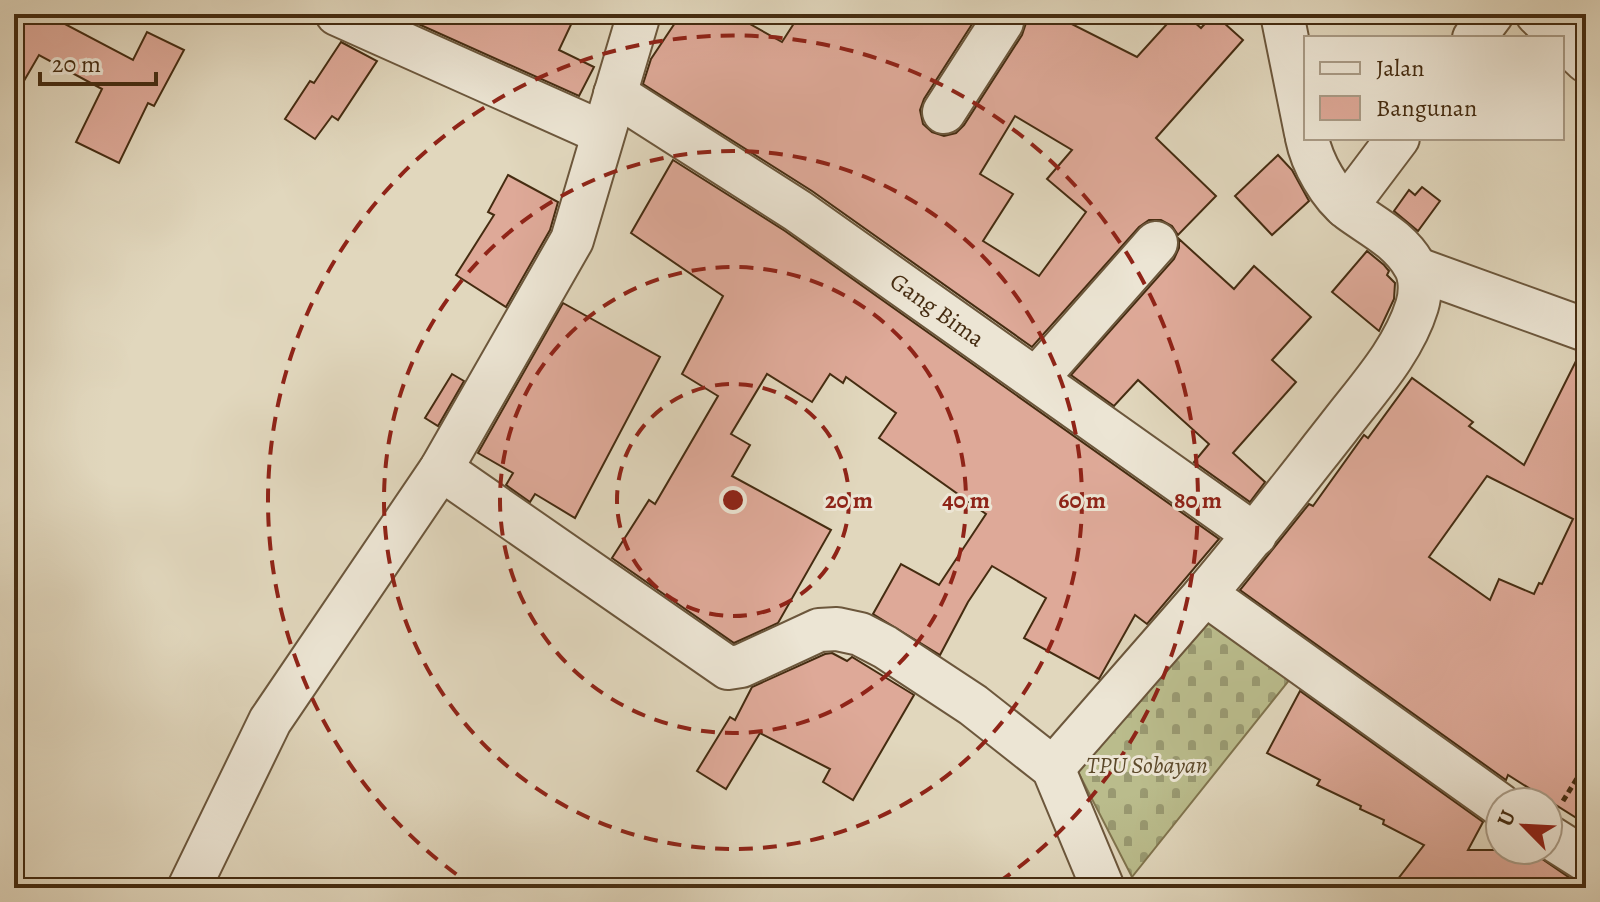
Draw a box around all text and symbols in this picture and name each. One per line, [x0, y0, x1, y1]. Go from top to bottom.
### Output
scale bar [40, 36, 156, 86]
legend [1304, 36, 1564, 140]
text: 20 m [52, 48, 101, 80]
text: Jalan [1376, 52, 1425, 84]
text: Bangunan [1376, 92, 1477, 124]
street label: Gang Bima [884, 265, 992, 355]
text: 20 m [825, 484, 873, 516]
text: 40 m [942, 484, 990, 516]
text: 60 m [1058, 484, 1106, 516]
text: 80 m [1174, 484, 1222, 516]
centre of rings [719, 486, 747, 514]
park label: TPU Sobayan [1086, 749, 1208, 781]
north arrow [1484, 786, 1564, 866]
text: U [1490, 805, 1524, 831]

